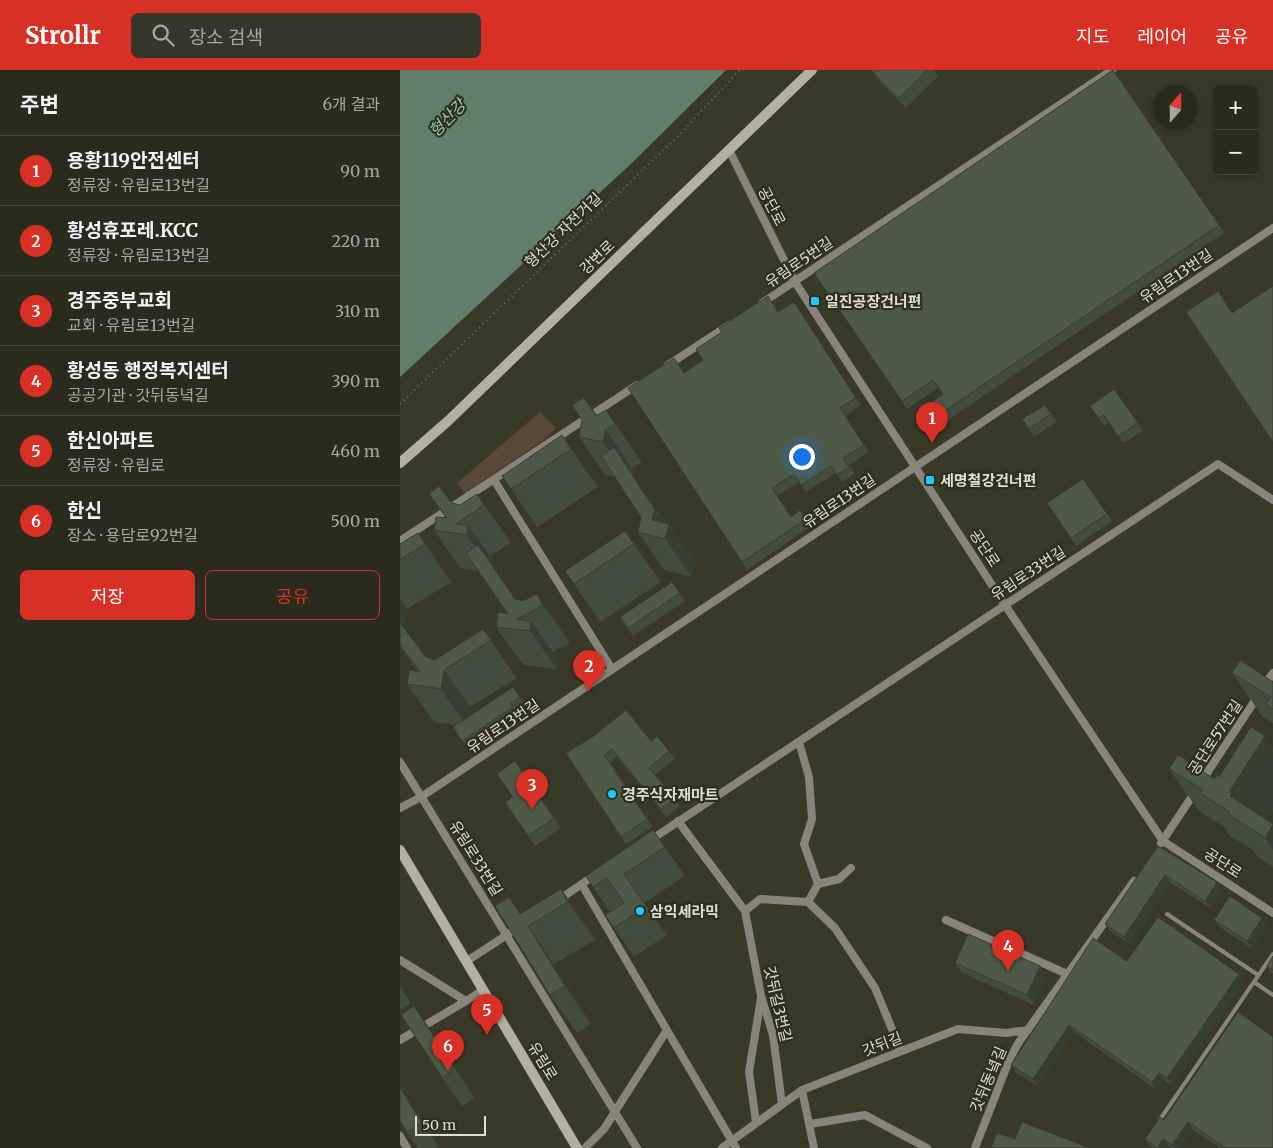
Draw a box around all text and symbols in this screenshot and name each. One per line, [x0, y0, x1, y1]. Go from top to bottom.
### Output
search box [131, 13, 481, 58]
text: Strollr [25, 20, 101, 51]
icon: search [149, 21, 177, 49]
text: 장소 검색 [189, 25, 263, 49]
text: 지도 [1076, 25, 1109, 48]
text: 레이어 [1137, 25, 1187, 48]
text: 공유 [1215, 25, 1248, 48]
north arrow [1153, 85, 1198, 130]
map controls [1213, 85, 1258, 175]
button: + [1213, 85, 1258, 130]
text: 주변 [20, 91, 59, 118]
text: 6개 결과 [322, 94, 380, 114]
water label: 형산강 [424, 94, 471, 141]
button: − [1213, 130, 1258, 175]
text: 용황119안전센터 [67, 148, 200, 172]
text: 1 [32, 161, 40, 181]
text: 90 m [340, 161, 380, 181]
text: 정류장 · 유림로13번길 [67, 175, 210, 195]
street label: 공단로 [754, 183, 790, 229]
street label: 형산강 자전거길 [520, 188, 606, 272]
text: 황성휴포레.KCC [67, 218, 198, 242]
text: 2 [31, 231, 41, 251]
text: 220 m [332, 231, 380, 251]
street label: 유림로5번길 [761, 232, 837, 292]
street label: 강변로 [576, 236, 618, 278]
text: 정류장 · 유림로13번길 [67, 245, 210, 265]
street label: 유림로13번길 [1136, 245, 1216, 307]
text: 경주중부교회 [67, 288, 172, 312]
place label: 일진공장건너편 [825, 292, 922, 311]
marker: 일진공장건너편 [809, 295, 821, 307]
text: 3 [31, 301, 41, 321]
text: 310 m [335, 301, 380, 321]
text: 교회 · 유림로13번길 [67, 315, 195, 335]
text: 황성동 행정복지센터 [67, 358, 229, 382]
text: 4 [31, 371, 41, 391]
text: 390 m [332, 371, 380, 391]
text: 공공기관 · 갓뒤동녘길 [67, 385, 209, 405]
pin: 1 [916, 402, 948, 443]
text: 한신아파트 [67, 428, 154, 452]
text: 5 [31, 441, 41, 461]
text: 460 m [331, 441, 380, 461]
your location [789, 444, 815, 470]
text: 정류장 · 유림로 [67, 455, 165, 475]
street label: 유림로13번길 [799, 470, 879, 532]
place label: 세명철강건너편 [940, 471, 1037, 490]
marker: 세명철강건너편 [924, 474, 936, 486]
text: 한신 [67, 498, 102, 522]
text: 6 [31, 511, 41, 531]
text: 500 m [330, 511, 380, 531]
text: 장소 · 용담로92번길 [67, 525, 198, 545]
street label: 공단로 [966, 525, 1004, 571]
street label: 유림로33번길 [987, 542, 1069, 604]
button: 저장 [20, 570, 195, 620]
button: 공유 [205, 570, 380, 620]
pin: 2 [573, 650, 605, 691]
street label: 유림로13번길 [463, 695, 543, 757]
street label: 공단로57번길 [1184, 696, 1246, 778]
pin: 3 [516, 769, 548, 810]
place label: 경주식자재마트 [622, 785, 719, 804]
marker: 경주식자재마트 [606, 788, 618, 800]
street label: 유림로33번길 [445, 817, 507, 899]
street label: 공단로 [1200, 844, 1246, 882]
place label: 삼익세라믹 [650, 902, 719, 921]
marker: 삼익세라믹 [634, 905, 646, 917]
pin: 4 [992, 930, 1024, 971]
street label: 갓뒤길3번길 [760, 964, 796, 1044]
pin: 5 [471, 994, 503, 1035]
street label: 갓뒤길 [859, 1028, 905, 1060]
pin: 6 [432, 1030, 464, 1071]
street label: 유림로 [524, 1038, 562, 1084]
street label: 갓뒤동녘길 [966, 1044, 1010, 1114]
scale bar [415, 1113, 486, 1136]
text: 50 m [422, 1116, 456, 1134]

